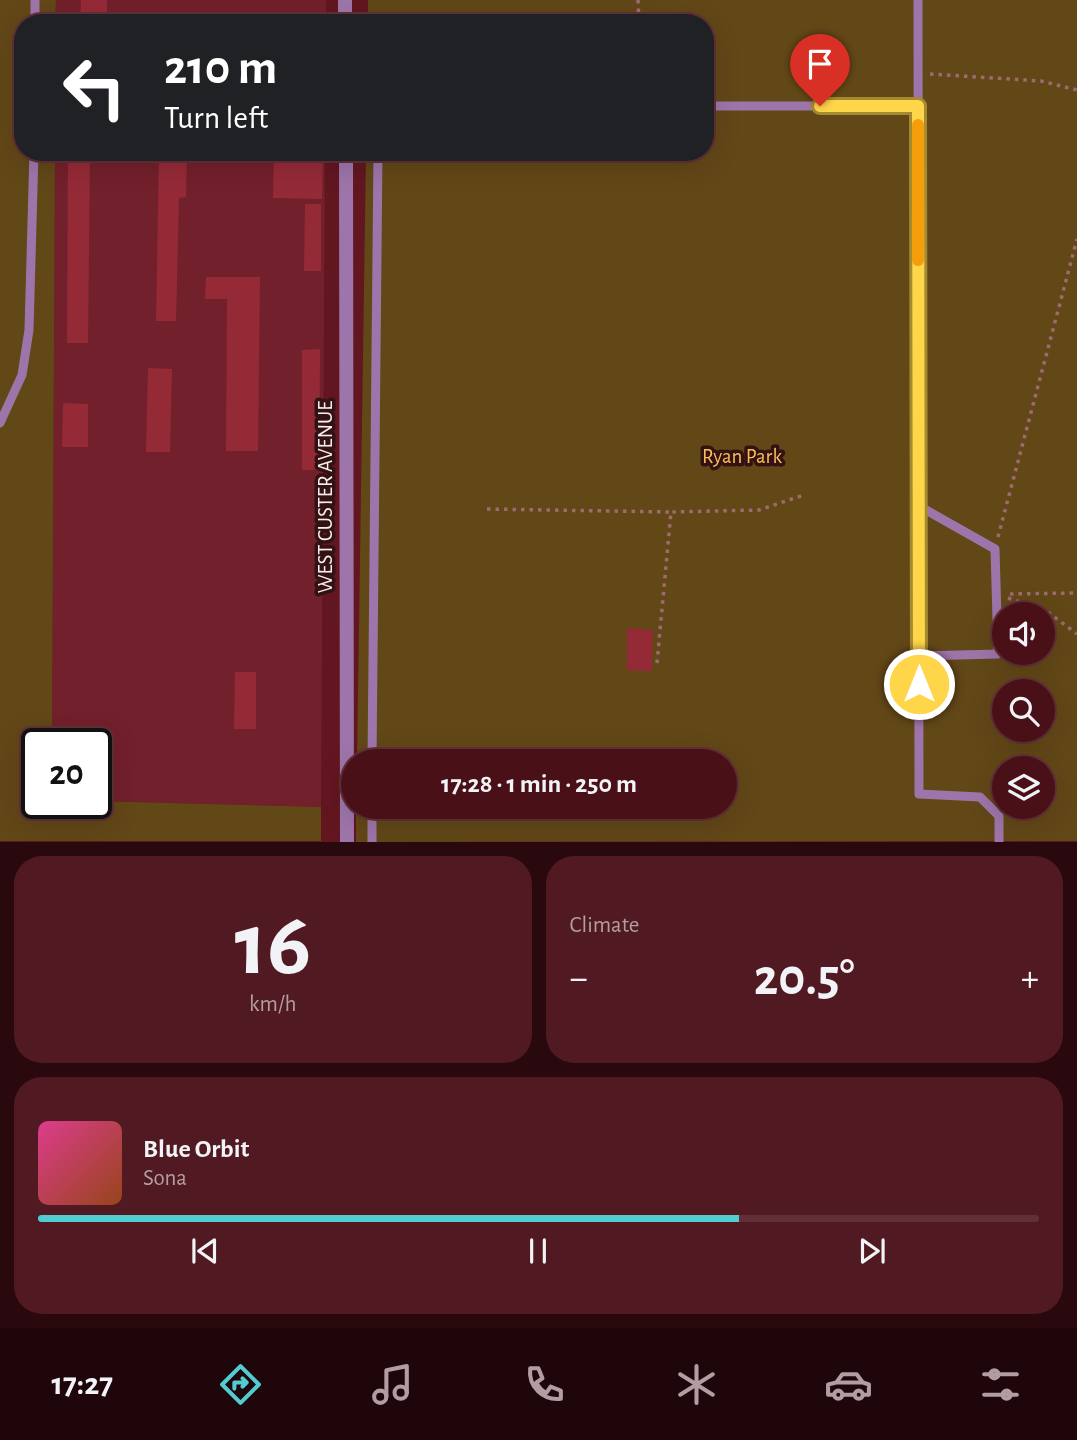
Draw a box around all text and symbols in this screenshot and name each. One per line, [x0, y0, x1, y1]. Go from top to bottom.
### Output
pin [790, 34, 850, 106]
icon: left [49, 42, 140, 133]
text: 210 m [164, 44, 277, 93]
icon: arrive [801, 45, 839, 83]
text: Turn left [164, 102, 268, 134]
street label: WEST CUSTER AVENUE [315, 401, 336, 593]
park label: Ryan Park [702, 446, 782, 467]
map controls [992, 602, 1055, 819]
button: sound [992, 602, 1055, 665]
position arrow [882, 647, 956, 721]
button: search [992, 679, 1055, 742]
speed limit sign: 20 [21, 728, 112, 819]
button: layers [992, 756, 1055, 819]
text: 17:28 · 1 min · 250 m [441, 771, 637, 797]
text: 16 [234, 900, 311, 991]
text: Climate [570, 914, 639, 937]
text: 20.5° [754, 952, 855, 1004]
text: − [570, 960, 588, 998]
text: + [1021, 960, 1039, 998]
text: km/h [249, 993, 296, 1016]
text: Blue Orbit [143, 1136, 249, 1162]
text: Sona [143, 1167, 187, 1190]
icon: previous [186, 1232, 224, 1270]
icon: pause [519, 1232, 557, 1270]
icon: next [853, 1232, 891, 1270]
icon: directions [216, 1360, 265, 1409]
icon: music [368, 1360, 417, 1409]
icon: phone [520, 1360, 569, 1409]
icon: climate [672, 1360, 721, 1409]
icon: car [824, 1360, 873, 1409]
icon: filters [976, 1360, 1025, 1409]
text: 17:27 [52, 1368, 113, 1400]

